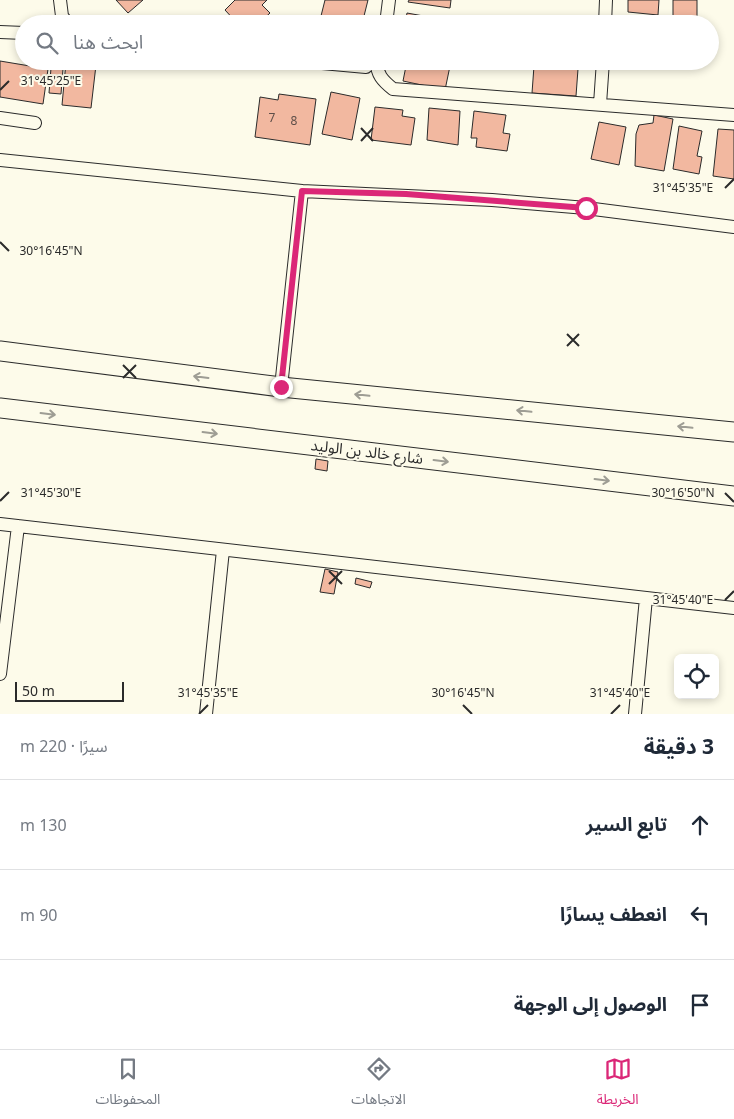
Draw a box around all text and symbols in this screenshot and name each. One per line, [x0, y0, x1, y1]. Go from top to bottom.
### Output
search box [15, 15, 719, 70]
icon: search [33, 29, 61, 57]
text: ابحث هنا [73, 29, 143, 55]
text: 31°45'25"E [21, 72, 81, 89]
house number: 7 [269, 109, 276, 126]
house number: 8 [291, 112, 298, 129]
text: 31°45'35"E [653, 179, 713, 196]
route start [575, 197, 598, 220]
text: 30°16'45"N [19, 242, 83, 259]
one-way arrow [193, 372, 209, 382]
route end [270, 376, 293, 399]
one-way arrow [354, 390, 370, 400]
one-way arrow [516, 406, 532, 416]
one-way arrow [40, 409, 56, 419]
one-way arrow [678, 423, 694, 432]
one-way arrow [201, 428, 217, 438]
street label: شارع خالد بن الوليد [309, 434, 425, 471]
one-way arrow [432, 456, 448, 466]
one-way arrow [594, 475, 610, 485]
text: 31°45'30"E [21, 484, 81, 501]
text: 30°16'50"N [651, 484, 715, 501]
text: 31°45'40"E [653, 591, 713, 608]
map controls [674, 654, 719, 699]
button: locate [674, 654, 719, 699]
scale bar [15, 679, 124, 702]
text: 50 m [22, 681, 55, 700]
text: 31°45'35"E [178, 684, 238, 701]
text: 30°16'45"N [431, 684, 495, 701]
text: 31°45'40"E [590, 684, 650, 701]
text: 3 دقيقة [644, 732, 714, 760]
text: سيرًا · 220 m [20, 735, 107, 757]
text: تابع السير [586, 811, 667, 837]
icon: ahead [686, 811, 714, 839]
text: 130 m [20, 814, 67, 836]
text: انعطف يسارًا [560, 901, 667, 927]
icon: left [686, 901, 714, 929]
text: 90 m [20, 904, 57, 926]
text: الوصول إلى الوجهة [514, 991, 667, 1017]
icon: arrive [686, 991, 714, 1019]
tab: المحفوظات [95, 1055, 160, 1114]
tab: الاتجاهات [351, 1055, 406, 1114]
tab: الخريطة [597, 1055, 639, 1114]

